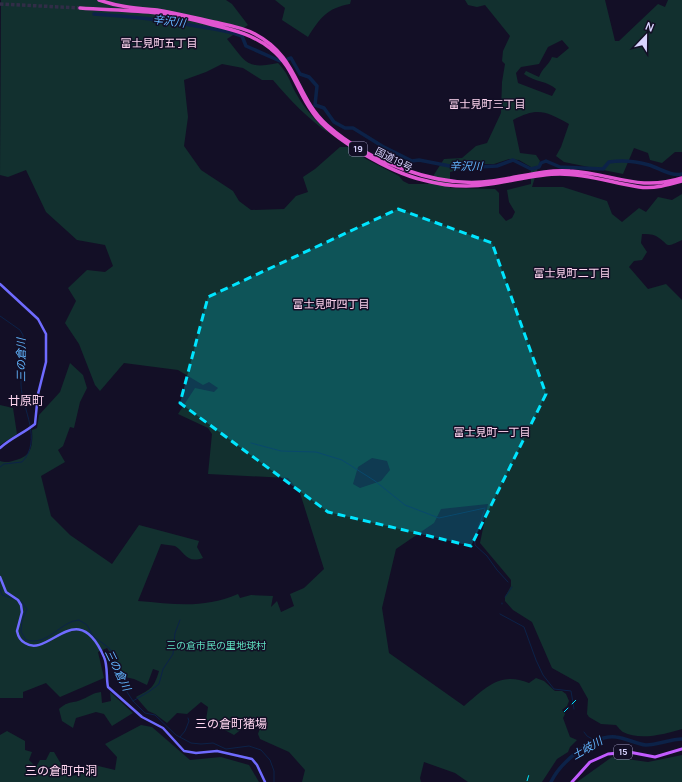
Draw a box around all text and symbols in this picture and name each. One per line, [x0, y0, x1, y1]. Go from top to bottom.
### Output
water label: 辛沢川 [152, 11, 187, 30]
north arrow [626, 16, 666, 56]
text: N [643, 18, 656, 35]
district label: 富士見町五丁目 [121, 35, 198, 50]
district label: 富士見町三丁目 [449, 96, 526, 111]
road number: 19 [349, 142, 367, 156]
street label: 国道19号 [373, 144, 415, 174]
water label: 辛沢川 [449, 158, 484, 173]
district label: 富士見町二丁目 [534, 265, 611, 280]
district label: 富士見町四丁目 [293, 296, 370, 311]
water label: 三の倉川 [13, 337, 28, 382]
district label: 廿原町 [8, 392, 44, 409]
district label: 富士見町一丁目 [454, 424, 531, 439]
park label: 三の倉市民の里地球村 [166, 638, 266, 652]
water label: 三の倉川 [102, 647, 135, 694]
district label: 三の倉町猪場 [195, 715, 267, 732]
water label: 土岐川 [569, 732, 606, 762]
road number: 15 [614, 745, 632, 759]
district label: 三の倉町中洞 [25, 762, 97, 779]

